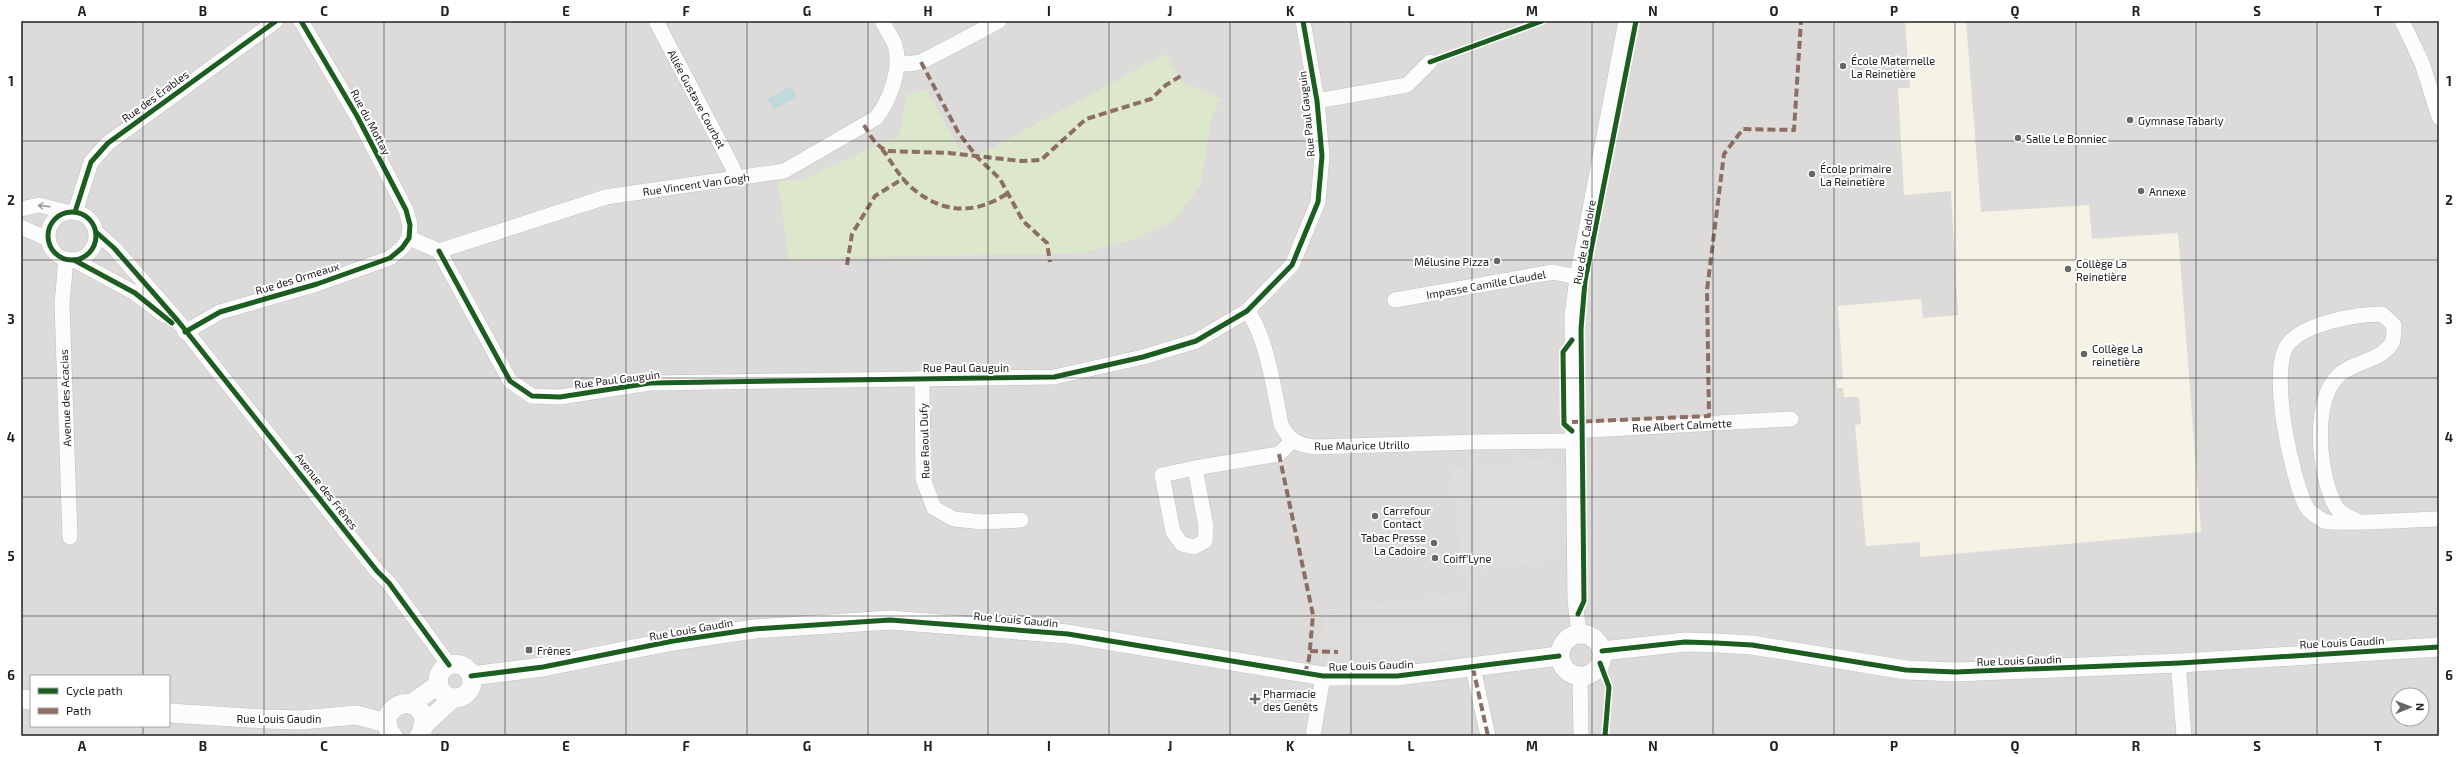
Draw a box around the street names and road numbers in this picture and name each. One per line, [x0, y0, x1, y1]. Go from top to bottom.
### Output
street label: Allée Gustave Courbet [665, 47, 729, 151]
street label: Rue des Érables [119, 67, 191, 125]
street label: Rue Paul Gauguin [1295, 70, 1317, 158]
street label: Rue du Mottay [348, 87, 394, 157]
street label: Rue Vincent Van Gogh [642, 170, 750, 198]
street label: Rue de la Cadoire [1570, 199, 1598, 285]
street label: Rue des Ormeaux [253, 259, 341, 297]
street label: Impasse Camille Claudel [1425, 267, 1548, 301]
street label: Avenue des Acacias [57, 349, 73, 447]
street label: Rue Paul Gauguin [923, 361, 1009, 374]
street label: Rue Paul Gauguin [573, 367, 661, 391]
street label: Rue Raoul Dufy [916, 403, 932, 479]
street label: Rue Albert Calmette [1632, 416, 1732, 434]
street label: Rue Maurice Utrillo [1314, 438, 1410, 452]
street label: Avenue des Frênes [293, 450, 361, 532]
street label: Rue Louis Gaudin [973, 609, 1059, 629]
street label: Rue Louis Gaudin [648, 615, 734, 643]
street label: Rue Louis Gaudin [2299, 633, 2385, 651]
street label: Rue Louis Gaudin [1976, 652, 2062, 668]
street label: Rue Louis Gaudin [1328, 657, 1414, 673]
street label: Rue Louis Gaudin [237, 712, 322, 725]

